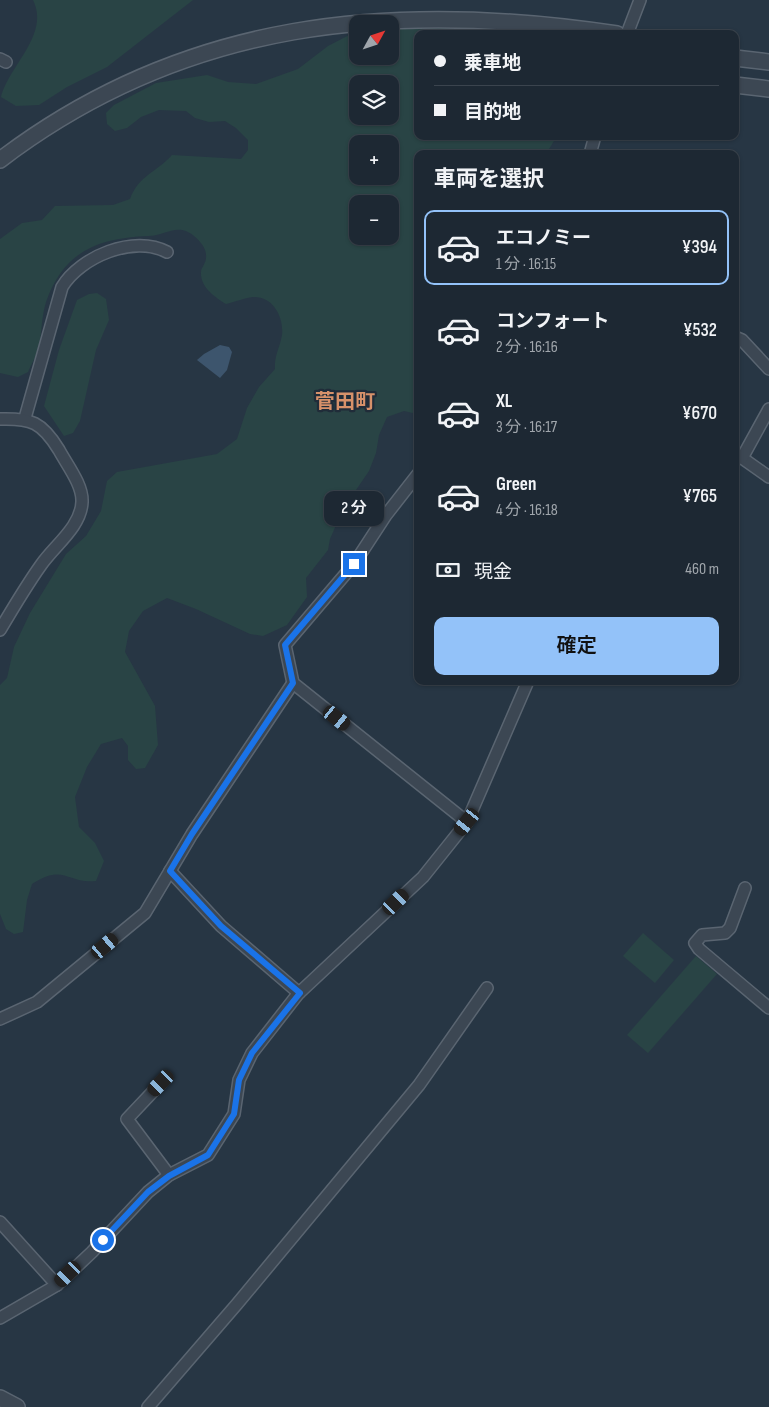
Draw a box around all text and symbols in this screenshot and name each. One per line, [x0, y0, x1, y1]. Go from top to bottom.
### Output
north arrow [349, 15, 399, 65]
map controls [349, 15, 399, 245]
text: 乗車地 [464, 52, 521, 75]
button: layers [349, 75, 399, 125]
text: 目的地 [464, 101, 521, 124]
button: + [349, 135, 399, 185]
text: 車両を選択 [434, 166, 544, 193]
button: − [349, 195, 399, 245]
icon: car [436, 225, 481, 270]
text: エコノミー [496, 227, 591, 250]
text: ¥394 [682, 236, 717, 259]
text: 1 分 · 16:15 [496, 255, 556, 274]
icon: car [436, 308, 481, 353]
text: コンフォート [496, 310, 609, 333]
text: ¥532 [683, 319, 717, 342]
text: 2 分 · 16:16 [496, 338, 558, 357]
district label: 菅田町 [315, 390, 375, 414]
text: XL [496, 390, 512, 413]
icon: car [436, 391, 481, 436]
text: ¥670 [682, 402, 717, 425]
text: 3 分 · 16:17 [496, 418, 557, 437]
text: Green [496, 473, 536, 496]
icon: car [436, 474, 481, 519]
text: ¥765 [683, 485, 717, 508]
callout: 2 分 [324, 492, 384, 526]
text: 2 分 [341, 499, 367, 518]
text: 4 分 · 16:18 [496, 501, 558, 520]
route end [343, 553, 365, 575]
icon: cash [434, 556, 462, 584]
text: 460 m [685, 560, 719, 579]
text: 現金 [474, 561, 512, 584]
button: 確定 [434, 617, 719, 675]
car [320, 703, 353, 733]
car [451, 806, 482, 838]
car [379, 886, 412, 918]
car [88, 931, 121, 961]
car [145, 1067, 176, 1099]
route start [92, 1229, 114, 1251]
car [51, 1258, 84, 1290]

